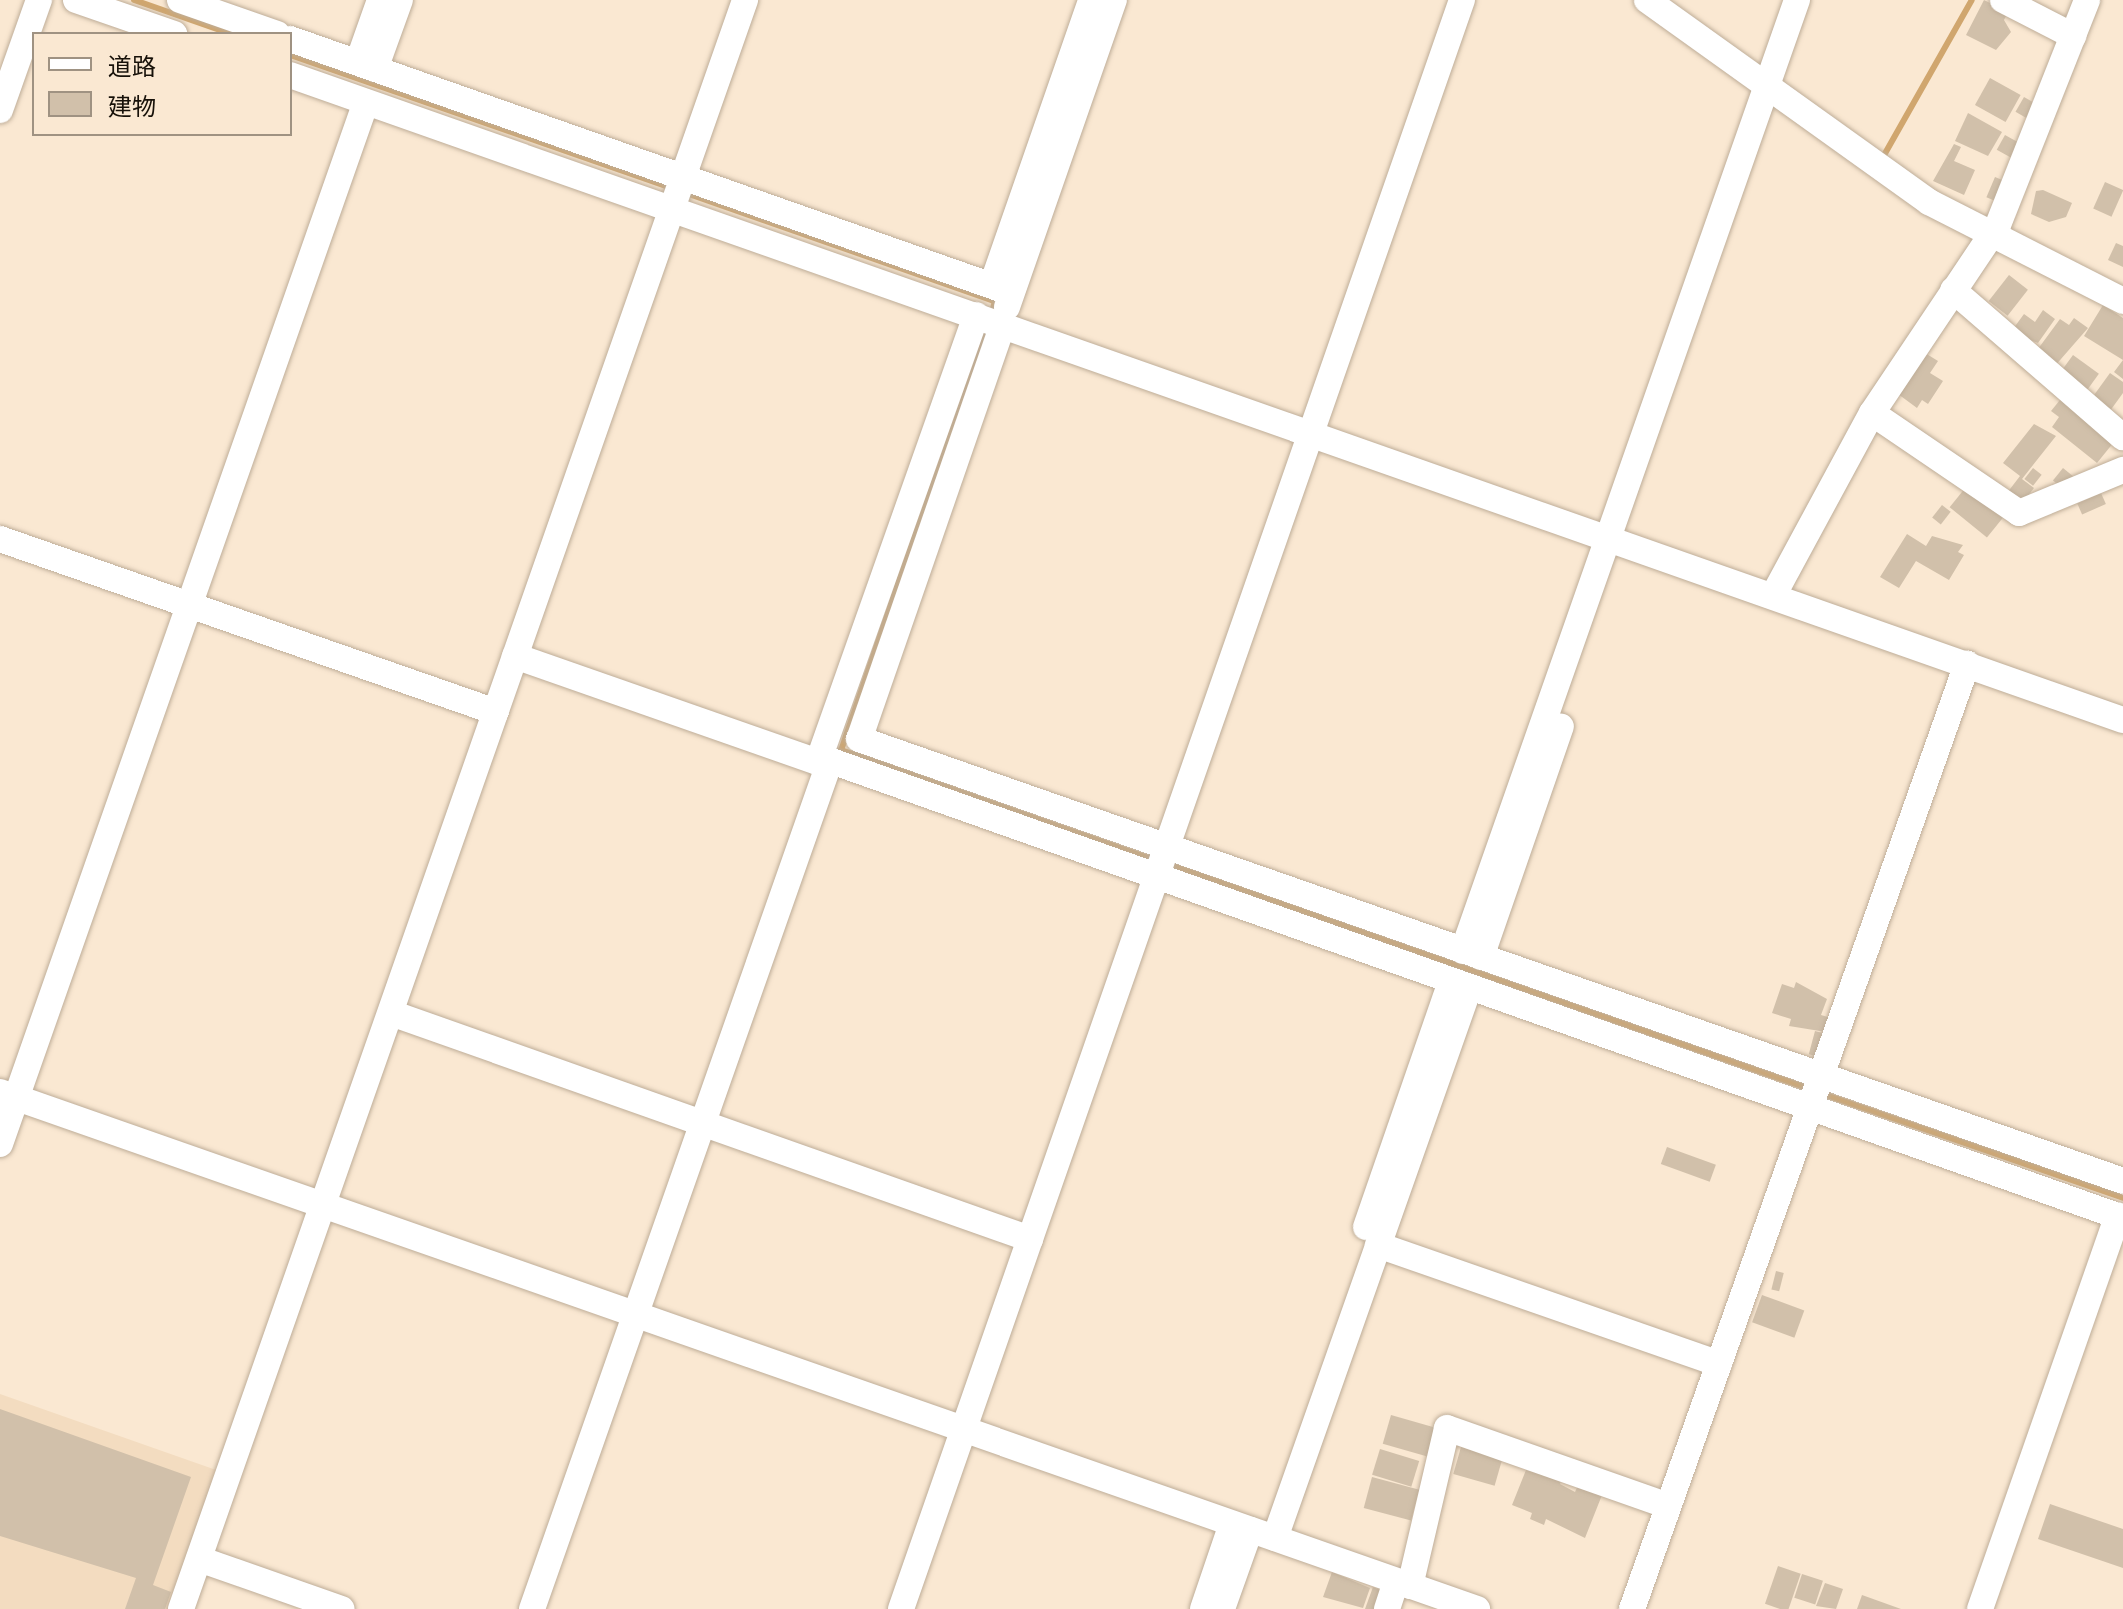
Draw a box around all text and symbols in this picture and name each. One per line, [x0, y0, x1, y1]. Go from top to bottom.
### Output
legend [32, 32, 292, 136]
text: 道路 [108, 53, 156, 81]
text: 建物 [108, 93, 156, 121]

